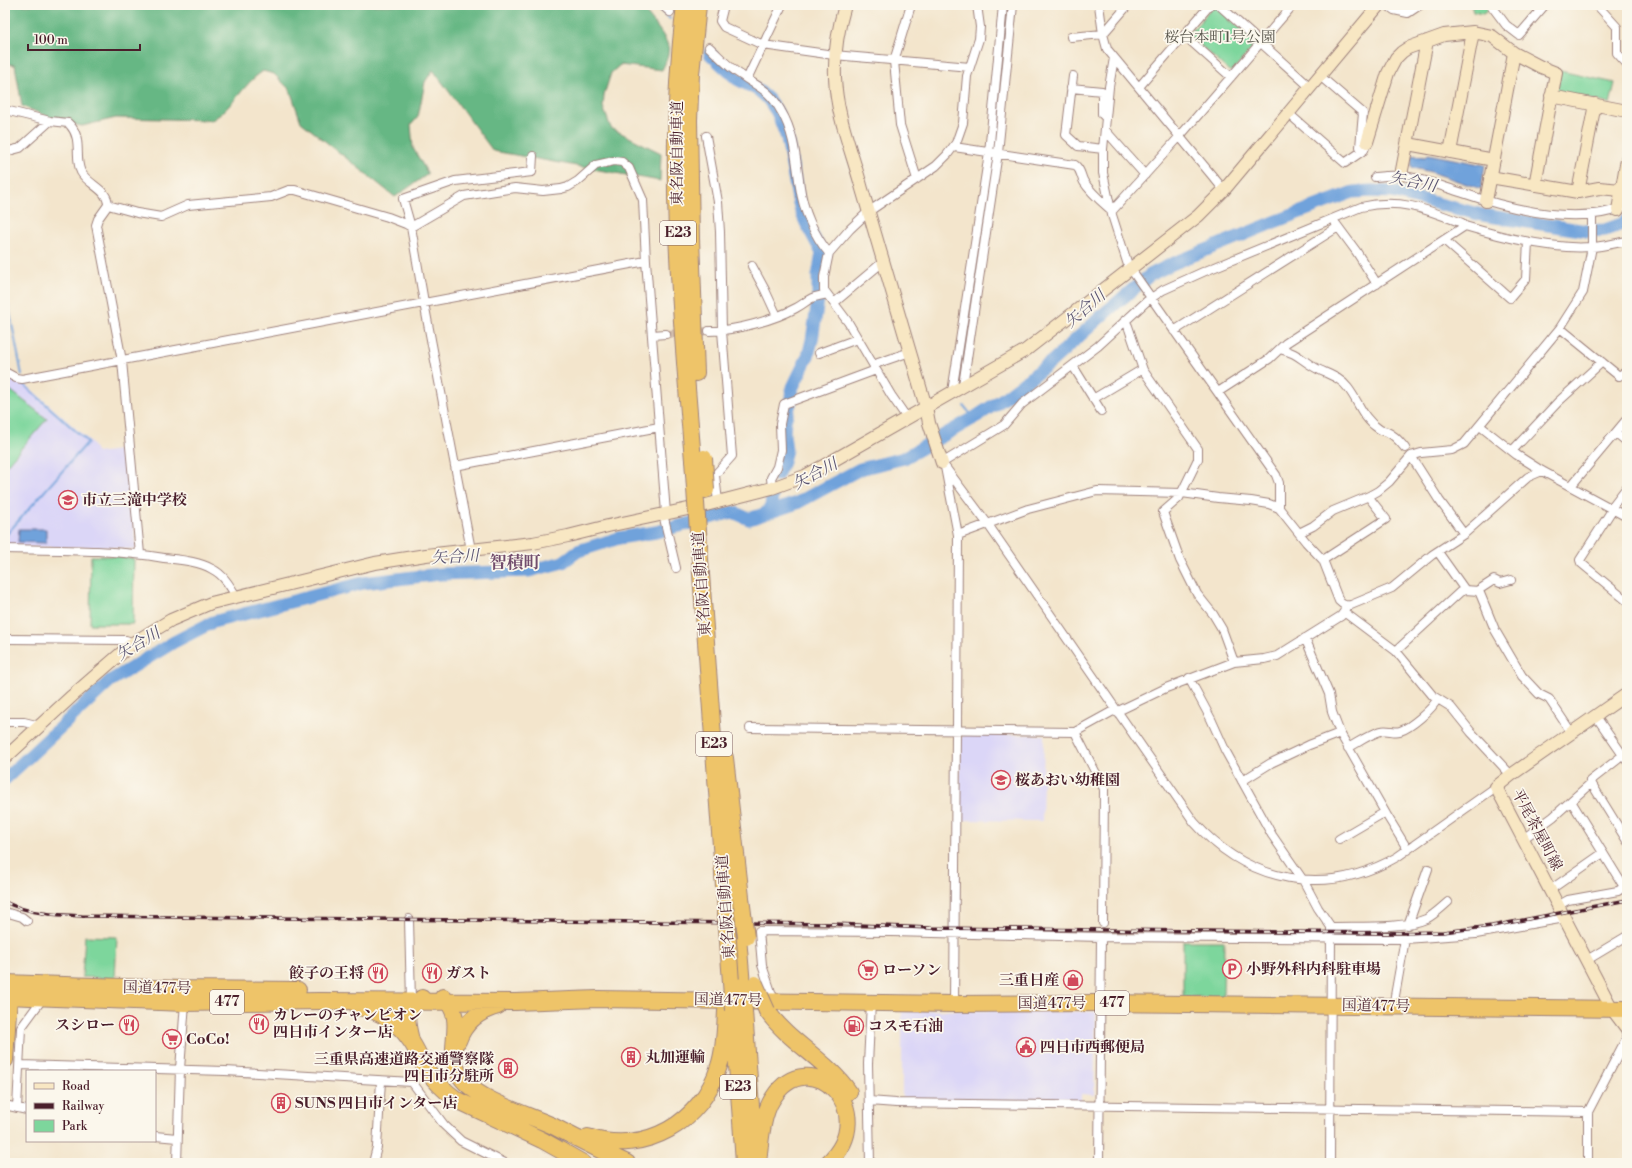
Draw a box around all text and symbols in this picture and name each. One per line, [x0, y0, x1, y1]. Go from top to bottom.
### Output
scale bar [28, 26, 140, 52]
park label: 桜台本町1号公園 [1164, 28, 1276, 47]
text: 100 m [34, 33, 68, 48]
street label: 東名阪自動車道 [668, 100, 687, 206]
water label: 矢合川 [1388, 168, 1440, 197]
road number: E23 [660, 221, 696, 245]
water label: 矢合川 [1060, 284, 1111, 332]
water label: 矢合川 [789, 453, 843, 494]
school or university icon: 市立三滝中学校 [57, 489, 79, 511]
place label: 市立三滝中学校 [82, 491, 187, 510]
street label: 東名阪自動車道 [689, 531, 715, 637]
water label: 矢合川 [431, 546, 481, 568]
district label: 智積町 [490, 552, 541, 574]
water label: 矢合川 [112, 622, 165, 665]
road number: E23 [696, 732, 732, 756]
school or university icon: 桜あおい幼稚園 [990, 769, 1012, 791]
place label: 桜あおい幼稚園 [1015, 771, 1120, 790]
street label: 平尾茶屋町線 [1507, 786, 1567, 874]
street label: 東名阪自動車道 [713, 854, 739, 960]
parking icon: 小野外科内科駐車場 [1221, 958, 1243, 980]
supermarket icon: ローソン [857, 959, 879, 981]
place label: 小野外科内科駐車場 [1246, 960, 1381, 979]
place label: ローソン [882, 961, 941, 980]
restaurant icon: 餃子の王将 [367, 962, 389, 984]
restaurant icon: ガスト [421, 962, 443, 984]
place label: 餃子の王将 [289, 964, 364, 983]
place label: ガスト [446, 964, 491, 983]
shop icon: 三重日産 [1062, 969, 1084, 991]
place label: 三重日産 [999, 971, 1059, 990]
street label: 国道477号 [123, 978, 191, 998]
road number: 477 [210, 990, 244, 1014]
street label: 国道477号 [694, 990, 762, 1010]
road number: 477 [1095, 991, 1129, 1015]
street label: 国道477号 [1018, 994, 1086, 1013]
street label: 国道477号 [1342, 996, 1410, 1016]
place label: カレーのチャンピオン 四日市インター店 [273, 1006, 423, 1042]
restaurant icon: カレーのチャンピオン 四日市インター店 [248, 1013, 270, 1035]
restaurant icon: スシロー [118, 1014, 140, 1036]
fuel station icon: コスモ石油 [843, 1015, 865, 1037]
place label: スシロー [55, 1016, 115, 1035]
place label: コスモ石油 [868, 1017, 943, 1036]
supermarket icon: CoCo! [161, 1028, 183, 1050]
place label: CoCo! [186, 1030, 230, 1049]
public building icon: 四日市西郵便局 [1015, 1036, 1037, 1058]
place label: 四日市西郵便局 [1040, 1038, 1145, 1057]
building icon: 丸加運輸 [620, 1046, 642, 1068]
place label: 丸加運輸 [645, 1048, 705, 1067]
place label: 三重県高速道路交通警察隊 四日市分駐所 [314, 1050, 494, 1086]
building icon: 三重県高速道路交通警察隊 四日市分駐所 [497, 1057, 519, 1079]
legend [26, 1070, 156, 1142]
road number: E23 [720, 1075, 756, 1099]
text: Road [62, 1079, 90, 1094]
building icon: SUNS 四日市インター店 [270, 1092, 292, 1114]
place label: SUNS 四日市インター店 [295, 1094, 457, 1113]
text: Railway [62, 1099, 104, 1114]
text: Park [62, 1119, 88, 1134]

